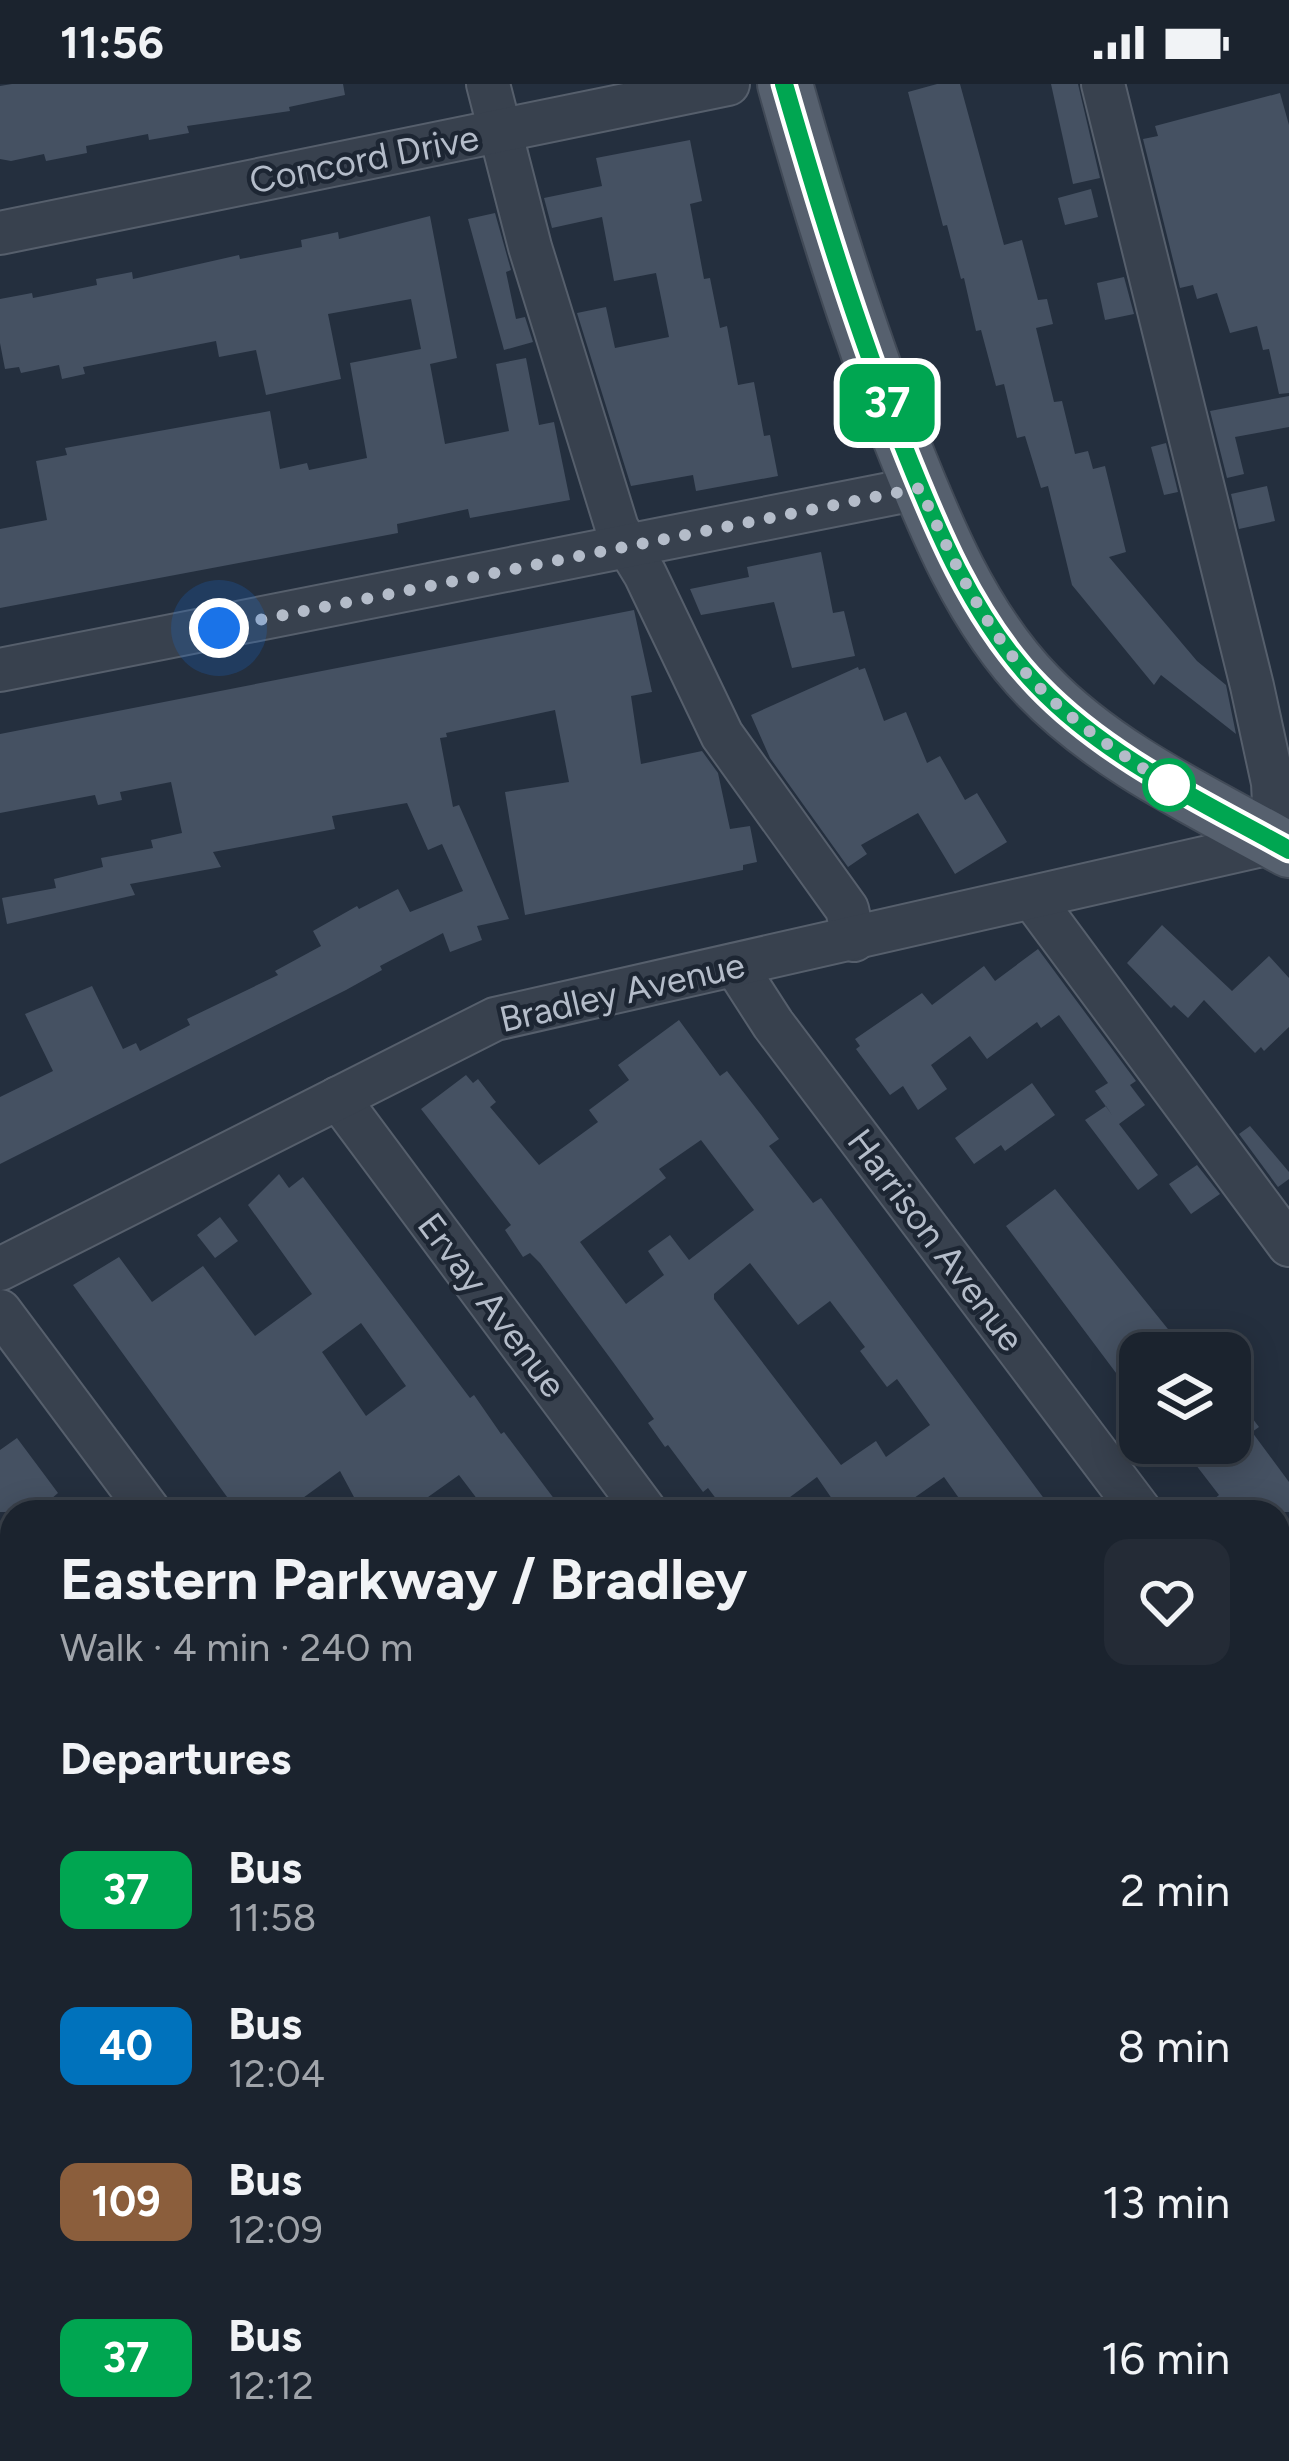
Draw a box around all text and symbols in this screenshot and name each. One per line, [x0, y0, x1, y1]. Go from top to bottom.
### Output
text: 11:56 [60, 15, 164, 69]
street label: Concord Drive [246, 116, 482, 202]
line badge: 37 [833, 364, 941, 442]
text: 37 [864, 377, 910, 428]
your location [189, 598, 249, 658]
unlabelled marker [1144, 760, 1194, 810]
street label: Bradley Avenue [495, 943, 749, 1041]
street label: Harrison Avenue [839, 1121, 1033, 1359]
street label: Ervay Avenue [409, 1204, 575, 1406]
map controls [1119, 1332, 1251, 1464]
button: layers [1119, 1332, 1251, 1464]
button: heart [1104, 1539, 1230, 1665]
text: Eastern Parkway / Bradley [60, 1545, 747, 1613]
text: Walk · 4 min · 240 m [60, 1624, 413, 1671]
text: Departures [60, 1731, 291, 1785]
text: Bus [228, 1840, 302, 1894]
text: 2 min [1120, 1863, 1230, 1917]
text: 37 [103, 1864, 149, 1915]
text: 11:58 [228, 1894, 316, 1941]
text: Bus [228, 1996, 302, 2050]
text: 8 min [1117, 2019, 1230, 2073]
text: 40 [99, 2020, 153, 2071]
text: 12:04 [228, 2050, 325, 2097]
text: Bus [228, 2152, 302, 2206]
text: 13 min [1102, 2175, 1230, 2229]
text: 109 [91, 2176, 161, 2227]
text: 12:09 [228, 2206, 323, 2253]
text: Bus [228, 2308, 302, 2362]
text: 16 min [1101, 2331, 1230, 2385]
text: 37 [103, 2332, 149, 2383]
text: 12:12 [228, 2362, 314, 2409]

